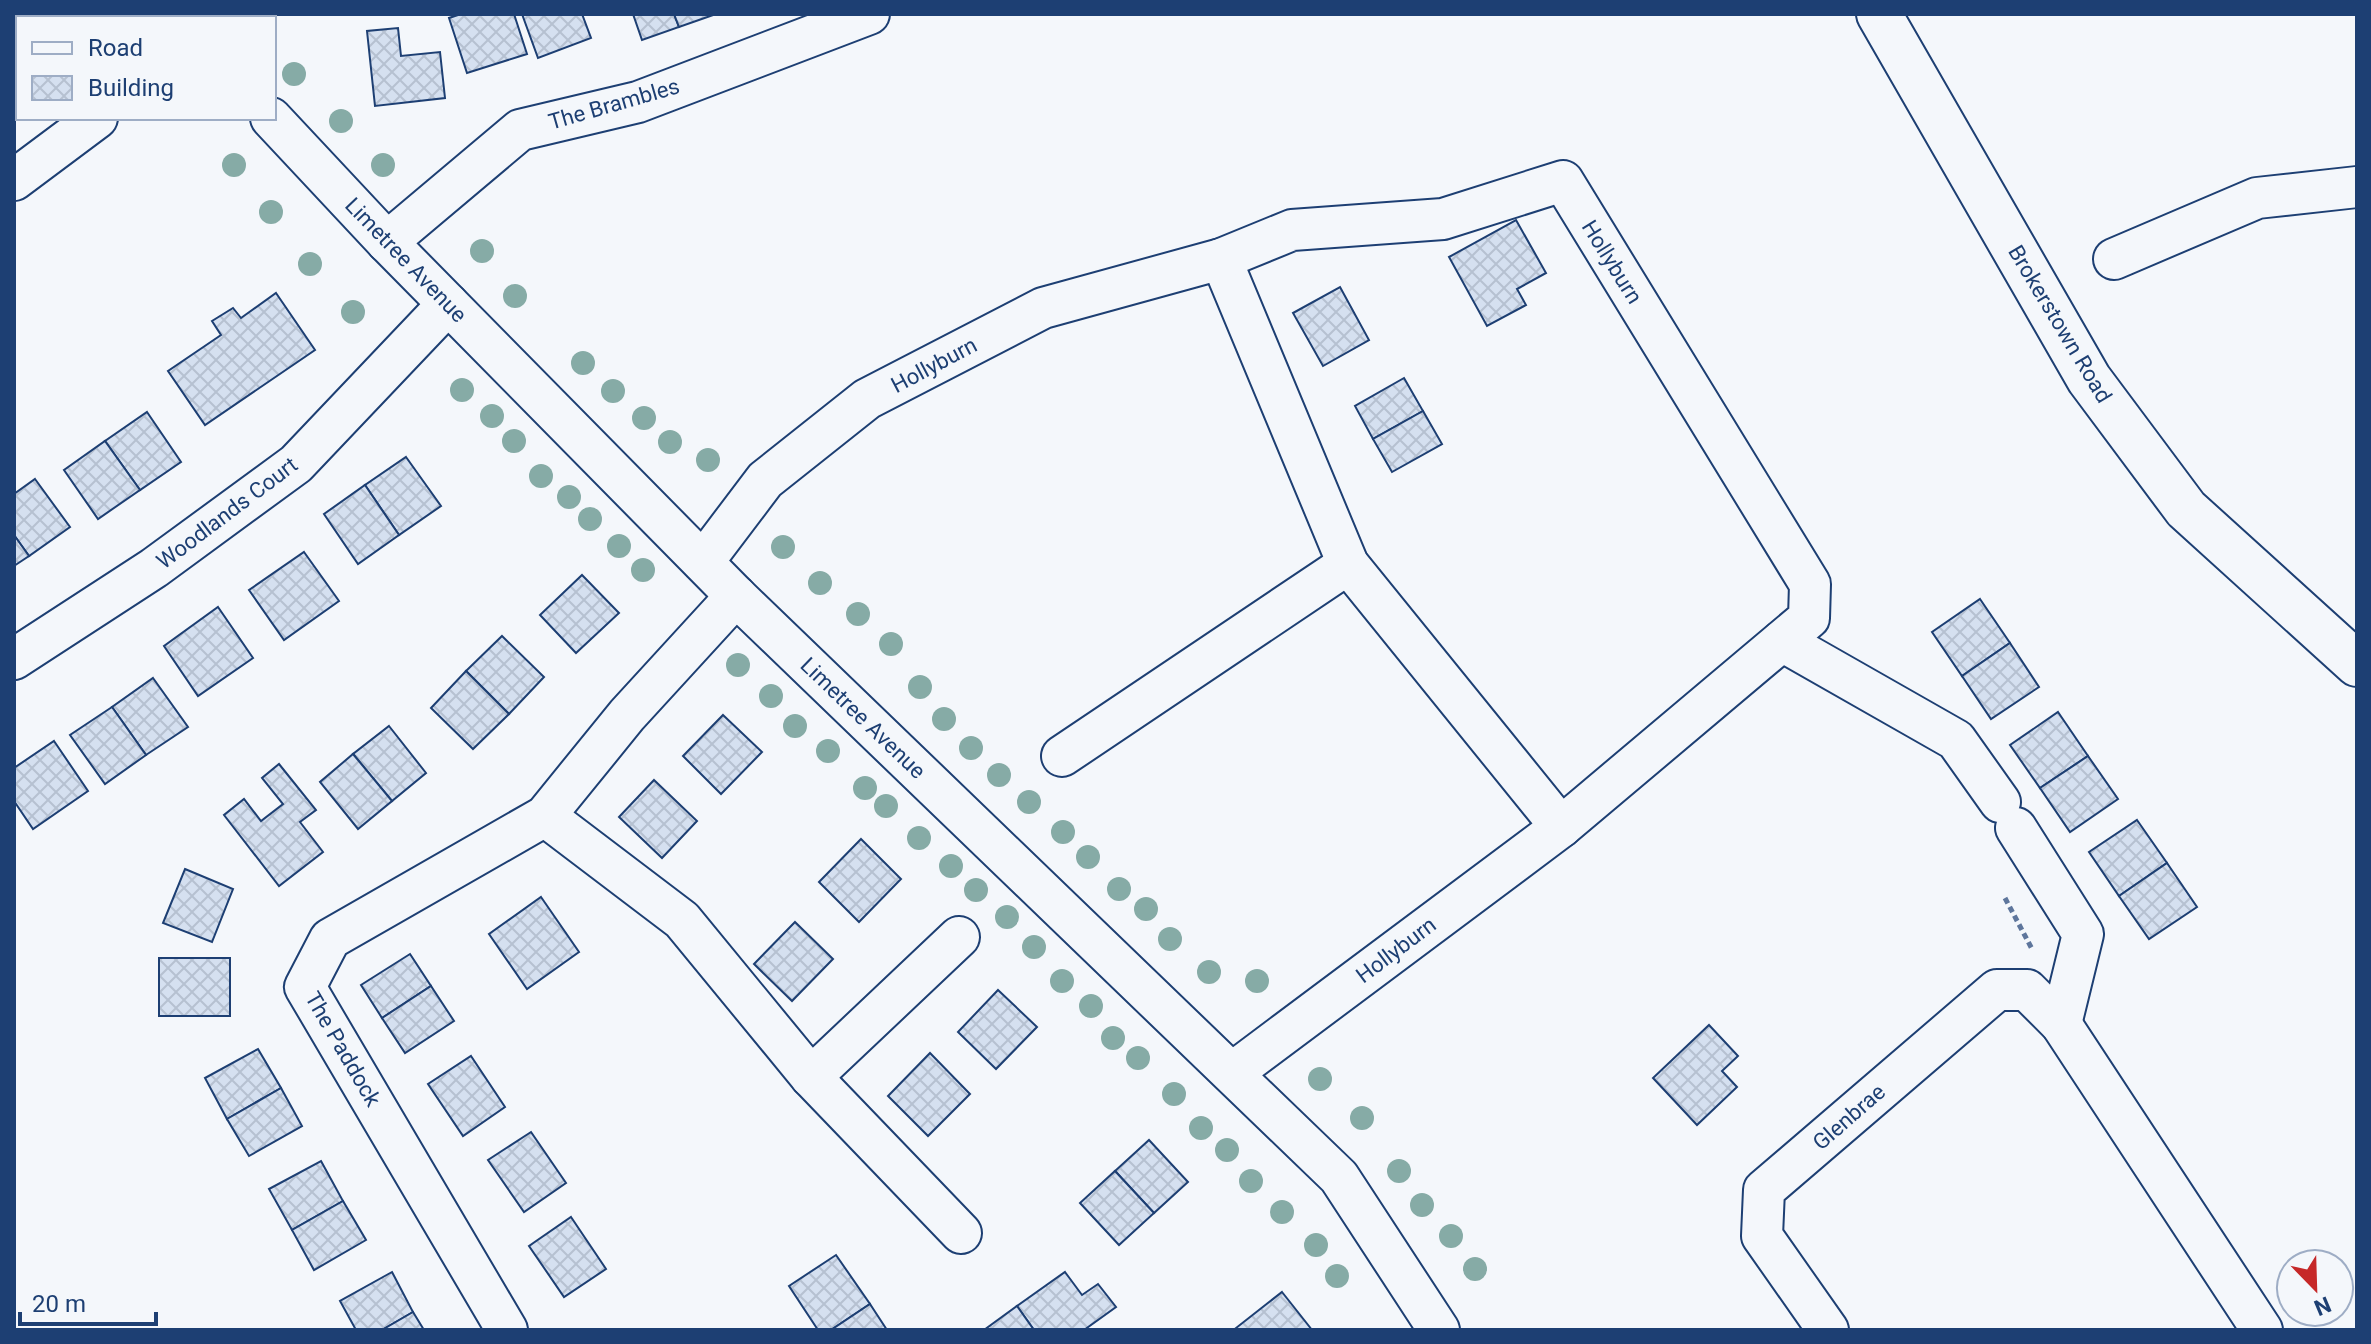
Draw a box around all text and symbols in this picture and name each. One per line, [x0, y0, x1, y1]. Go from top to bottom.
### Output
legend [16, 16, 276, 120]
text: Road [88, 34, 143, 62]
street label: The Brambles [546, 73, 682, 135]
text: Building [88, 74, 174, 102]
street label: Limetree Avenue [340, 193, 472, 327]
street label: Hollyburn [1577, 216, 1647, 308]
street label: Brokerstown Road [2003, 241, 2117, 407]
street label: Hollyburn [887, 332, 981, 398]
street label: Woodlands Court [152, 452, 302, 574]
street label: Limetree Avenue [796, 652, 930, 784]
street label: Hollyburn [1351, 912, 1441, 988]
street label: The Paddock [300, 987, 386, 1111]
street label: Glenbrae [1808, 1079, 1890, 1155]
north arrow [2275, 1248, 2355, 1328]
scale bar [20, 1276, 156, 1326]
text: 20 m [32, 1290, 86, 1318]
text: N [2311, 1291, 2335, 1320]

